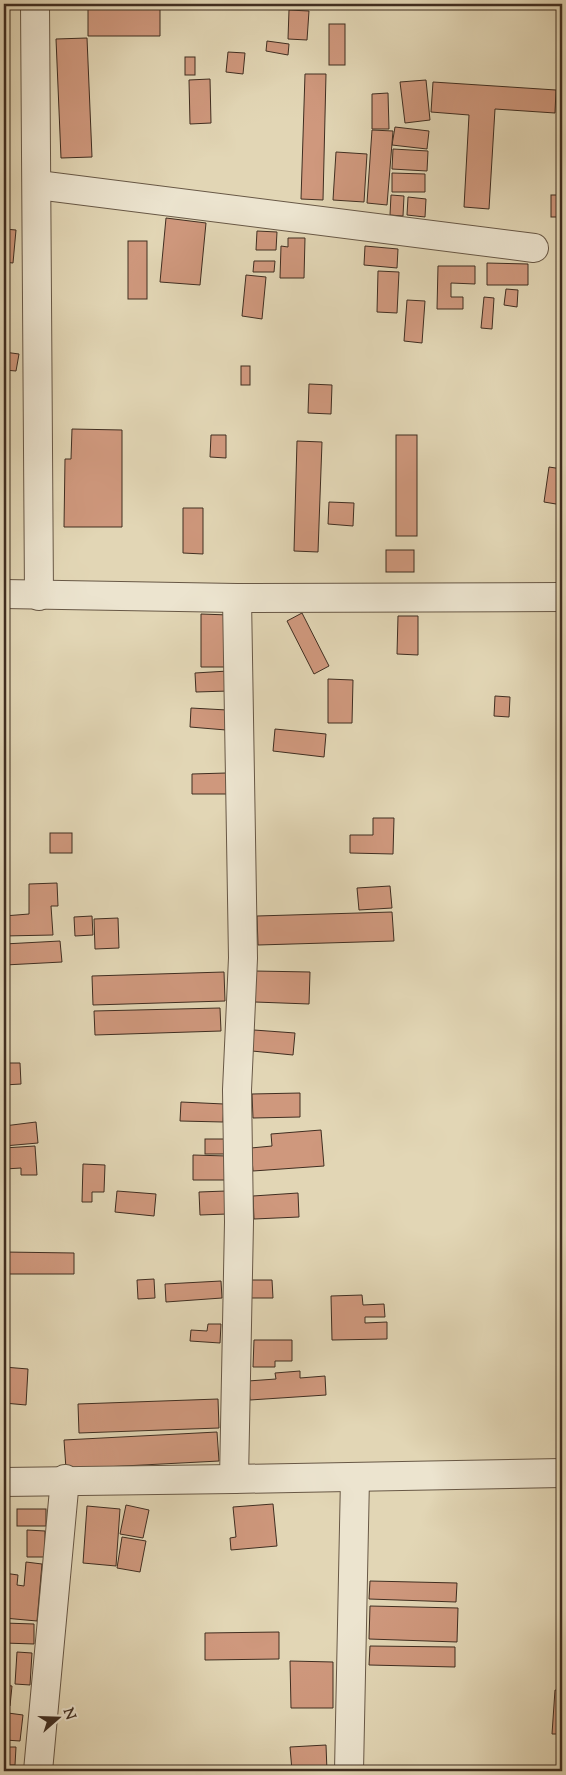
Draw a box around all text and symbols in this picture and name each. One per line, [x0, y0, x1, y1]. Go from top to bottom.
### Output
north arrow [32, 1692, 82, 1742]
text: N [57, 1706, 80, 1723]

